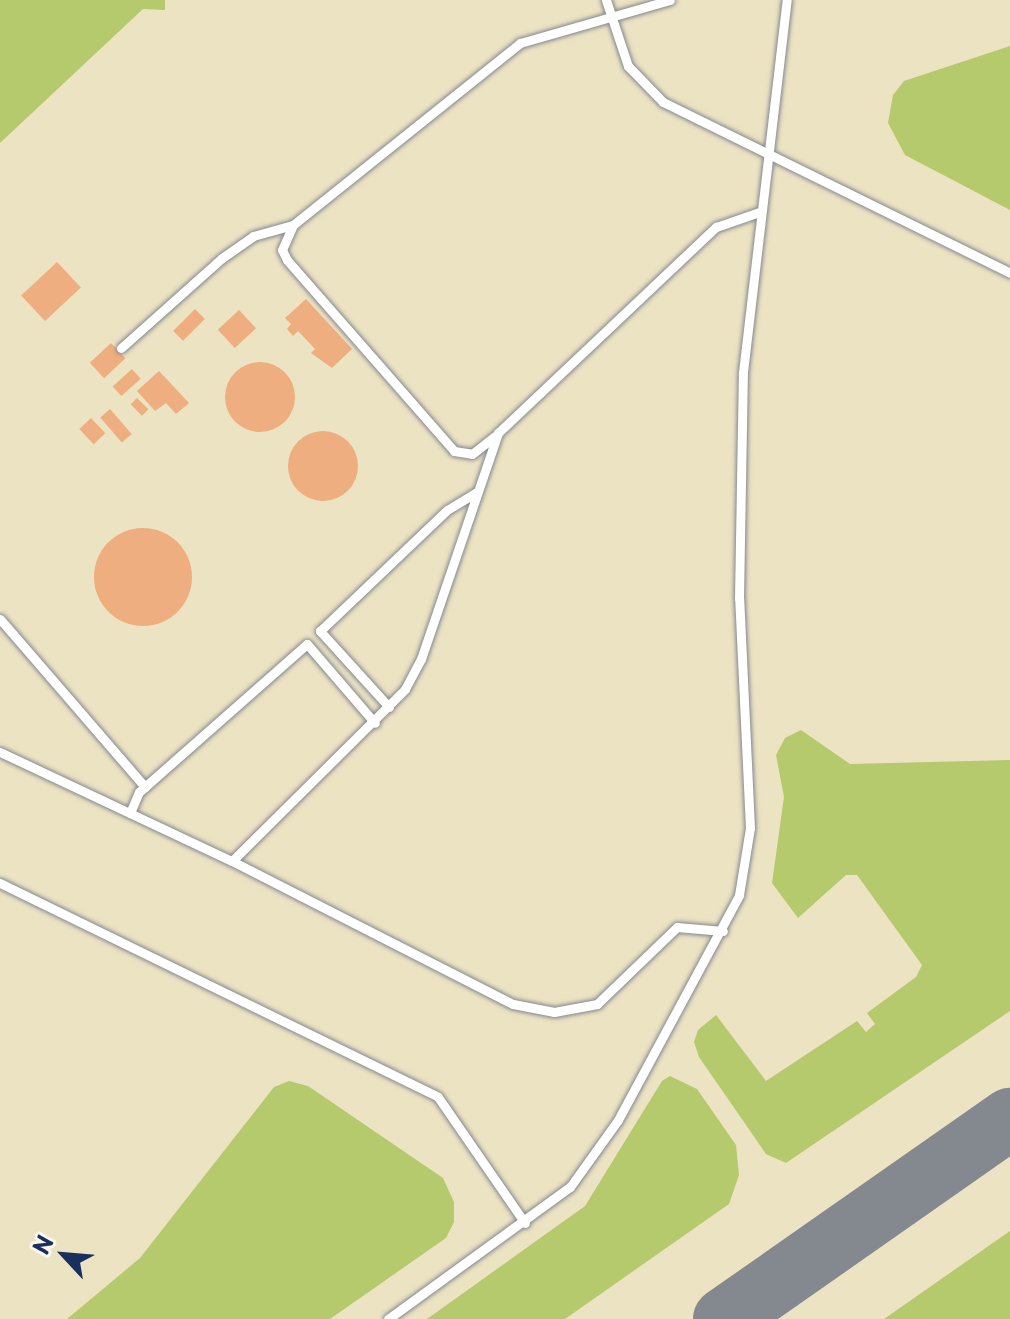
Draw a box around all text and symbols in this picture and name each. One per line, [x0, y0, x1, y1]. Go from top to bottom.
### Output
north arrow [24, 1215, 104, 1295]
text: N [23, 1229, 61, 1259]

